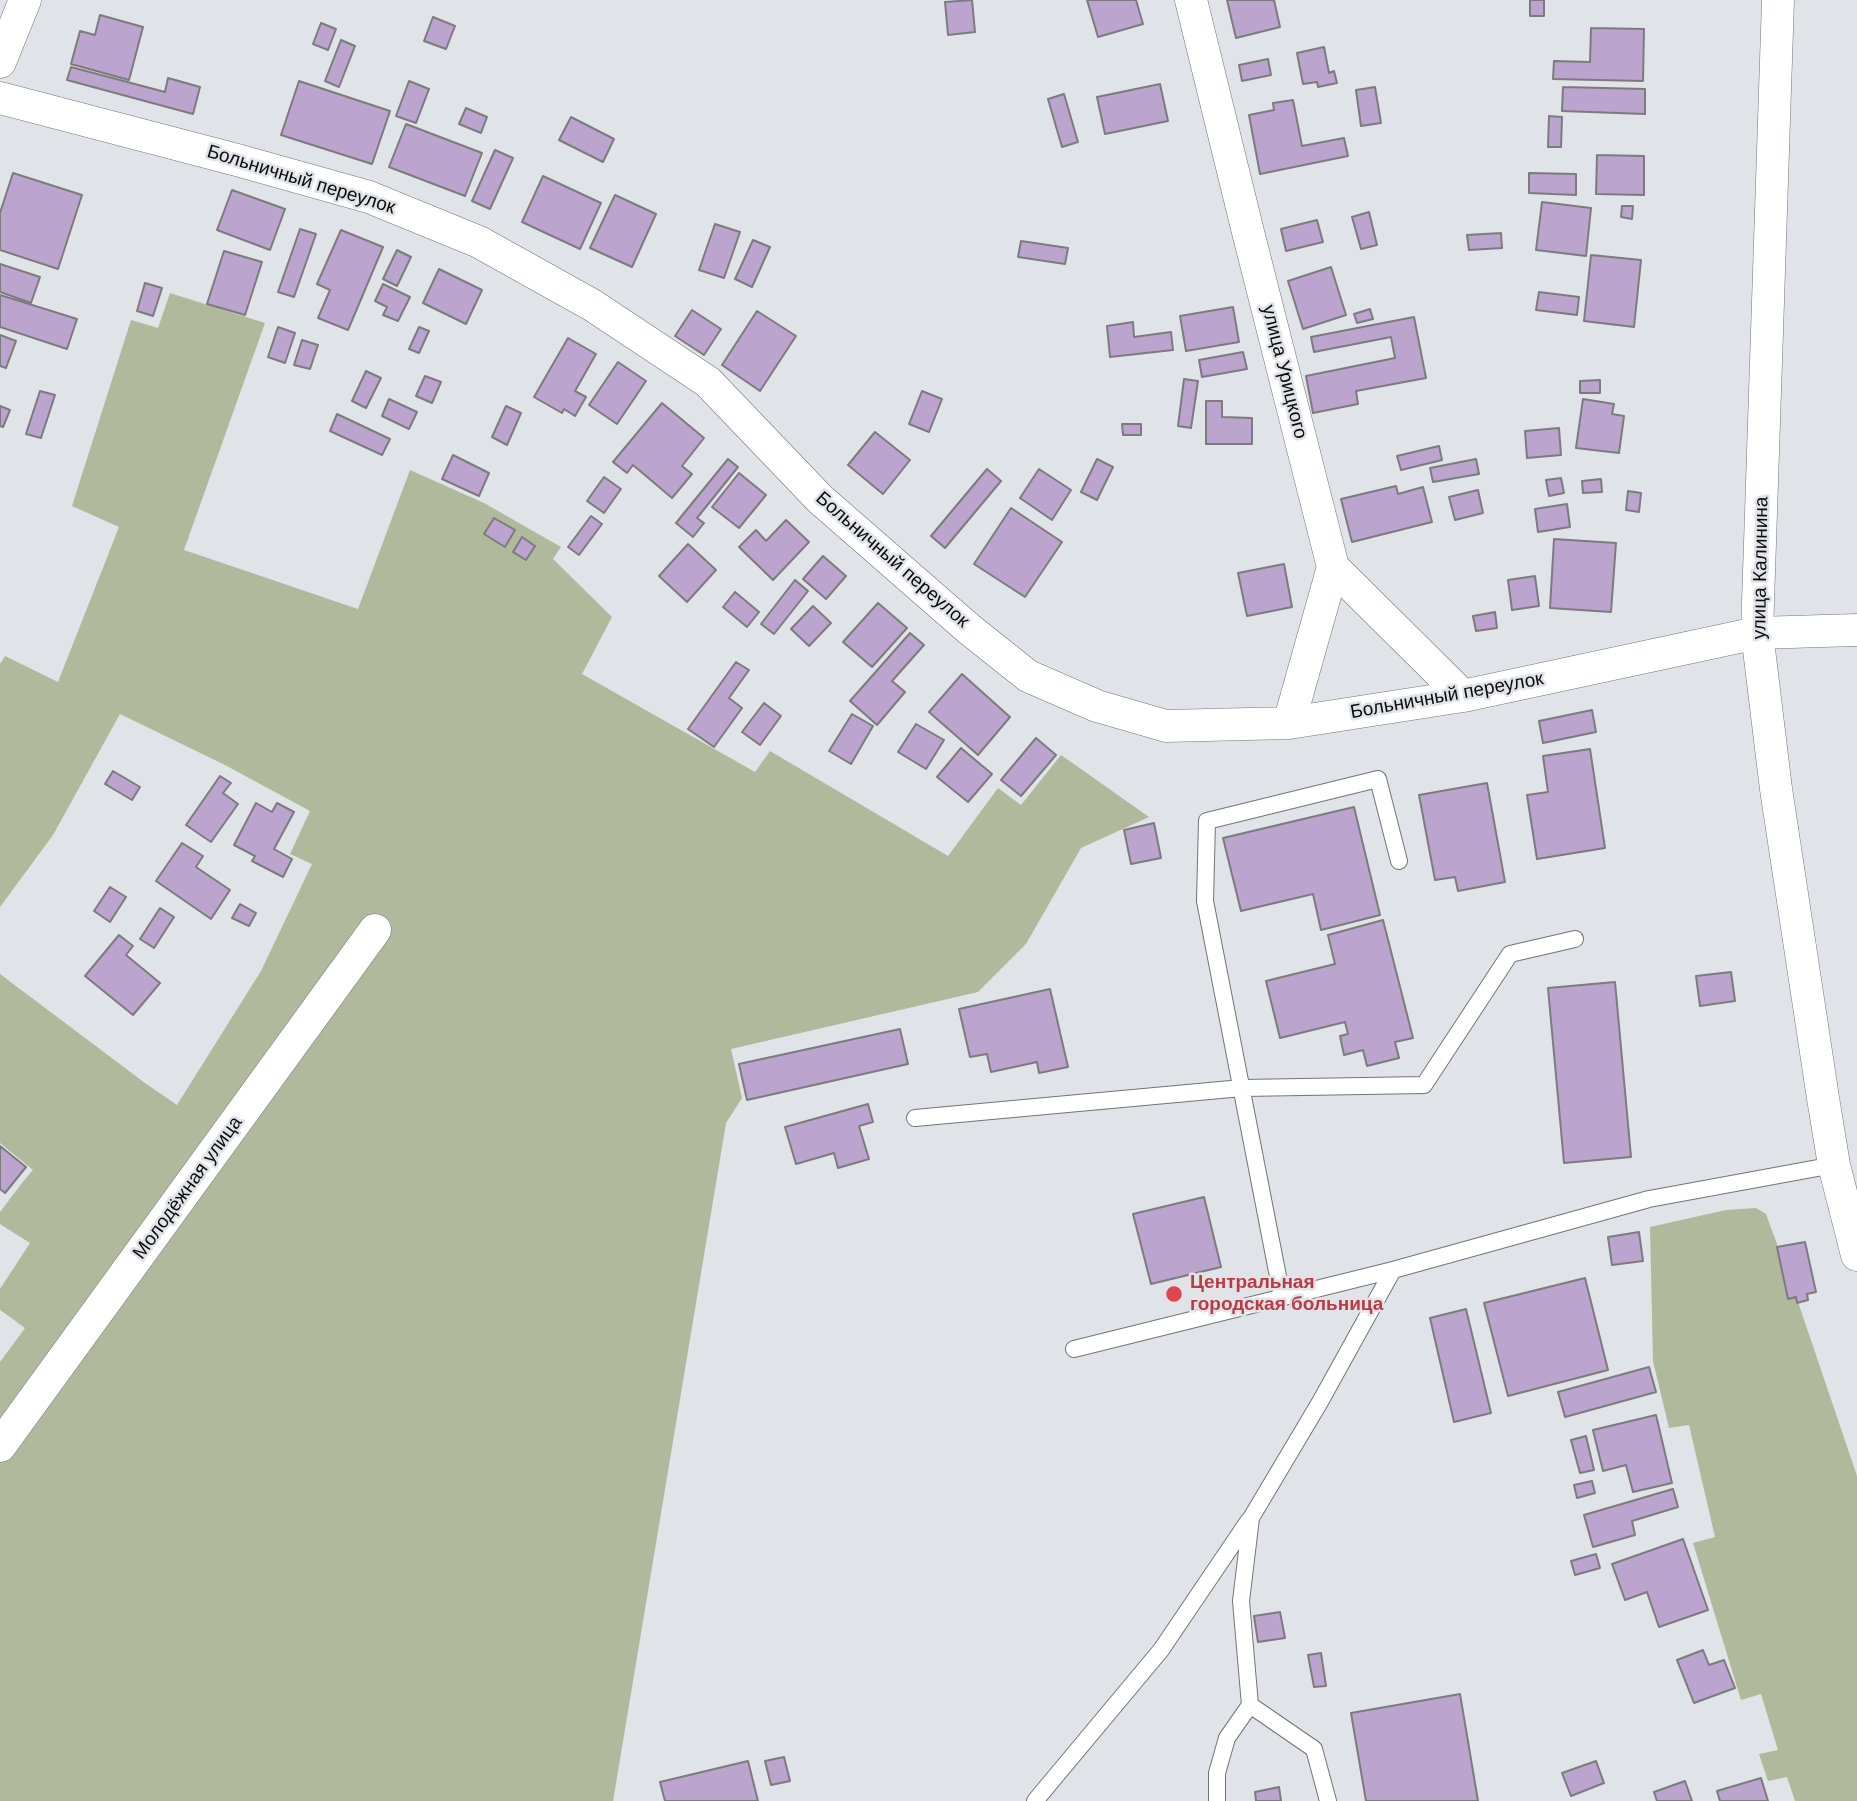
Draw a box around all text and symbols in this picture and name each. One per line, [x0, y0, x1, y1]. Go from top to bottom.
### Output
street label: Больничный переулок [204, 140, 398, 220]
street label: улица Урицкого [1256, 303, 1312, 441]
street label: Больничный переулок [811, 487, 973, 633]
street label: улица Калинина [1748, 496, 1774, 640]
street label: Больничный переулок [1349, 668, 1545, 724]
street label: Молодёжная улица [129, 1112, 247, 1264]
place label: Центральная городская больница [1190, 1272, 1383, 1316]
marker: Центральная городская больница [1164, 1284, 1184, 1304]

